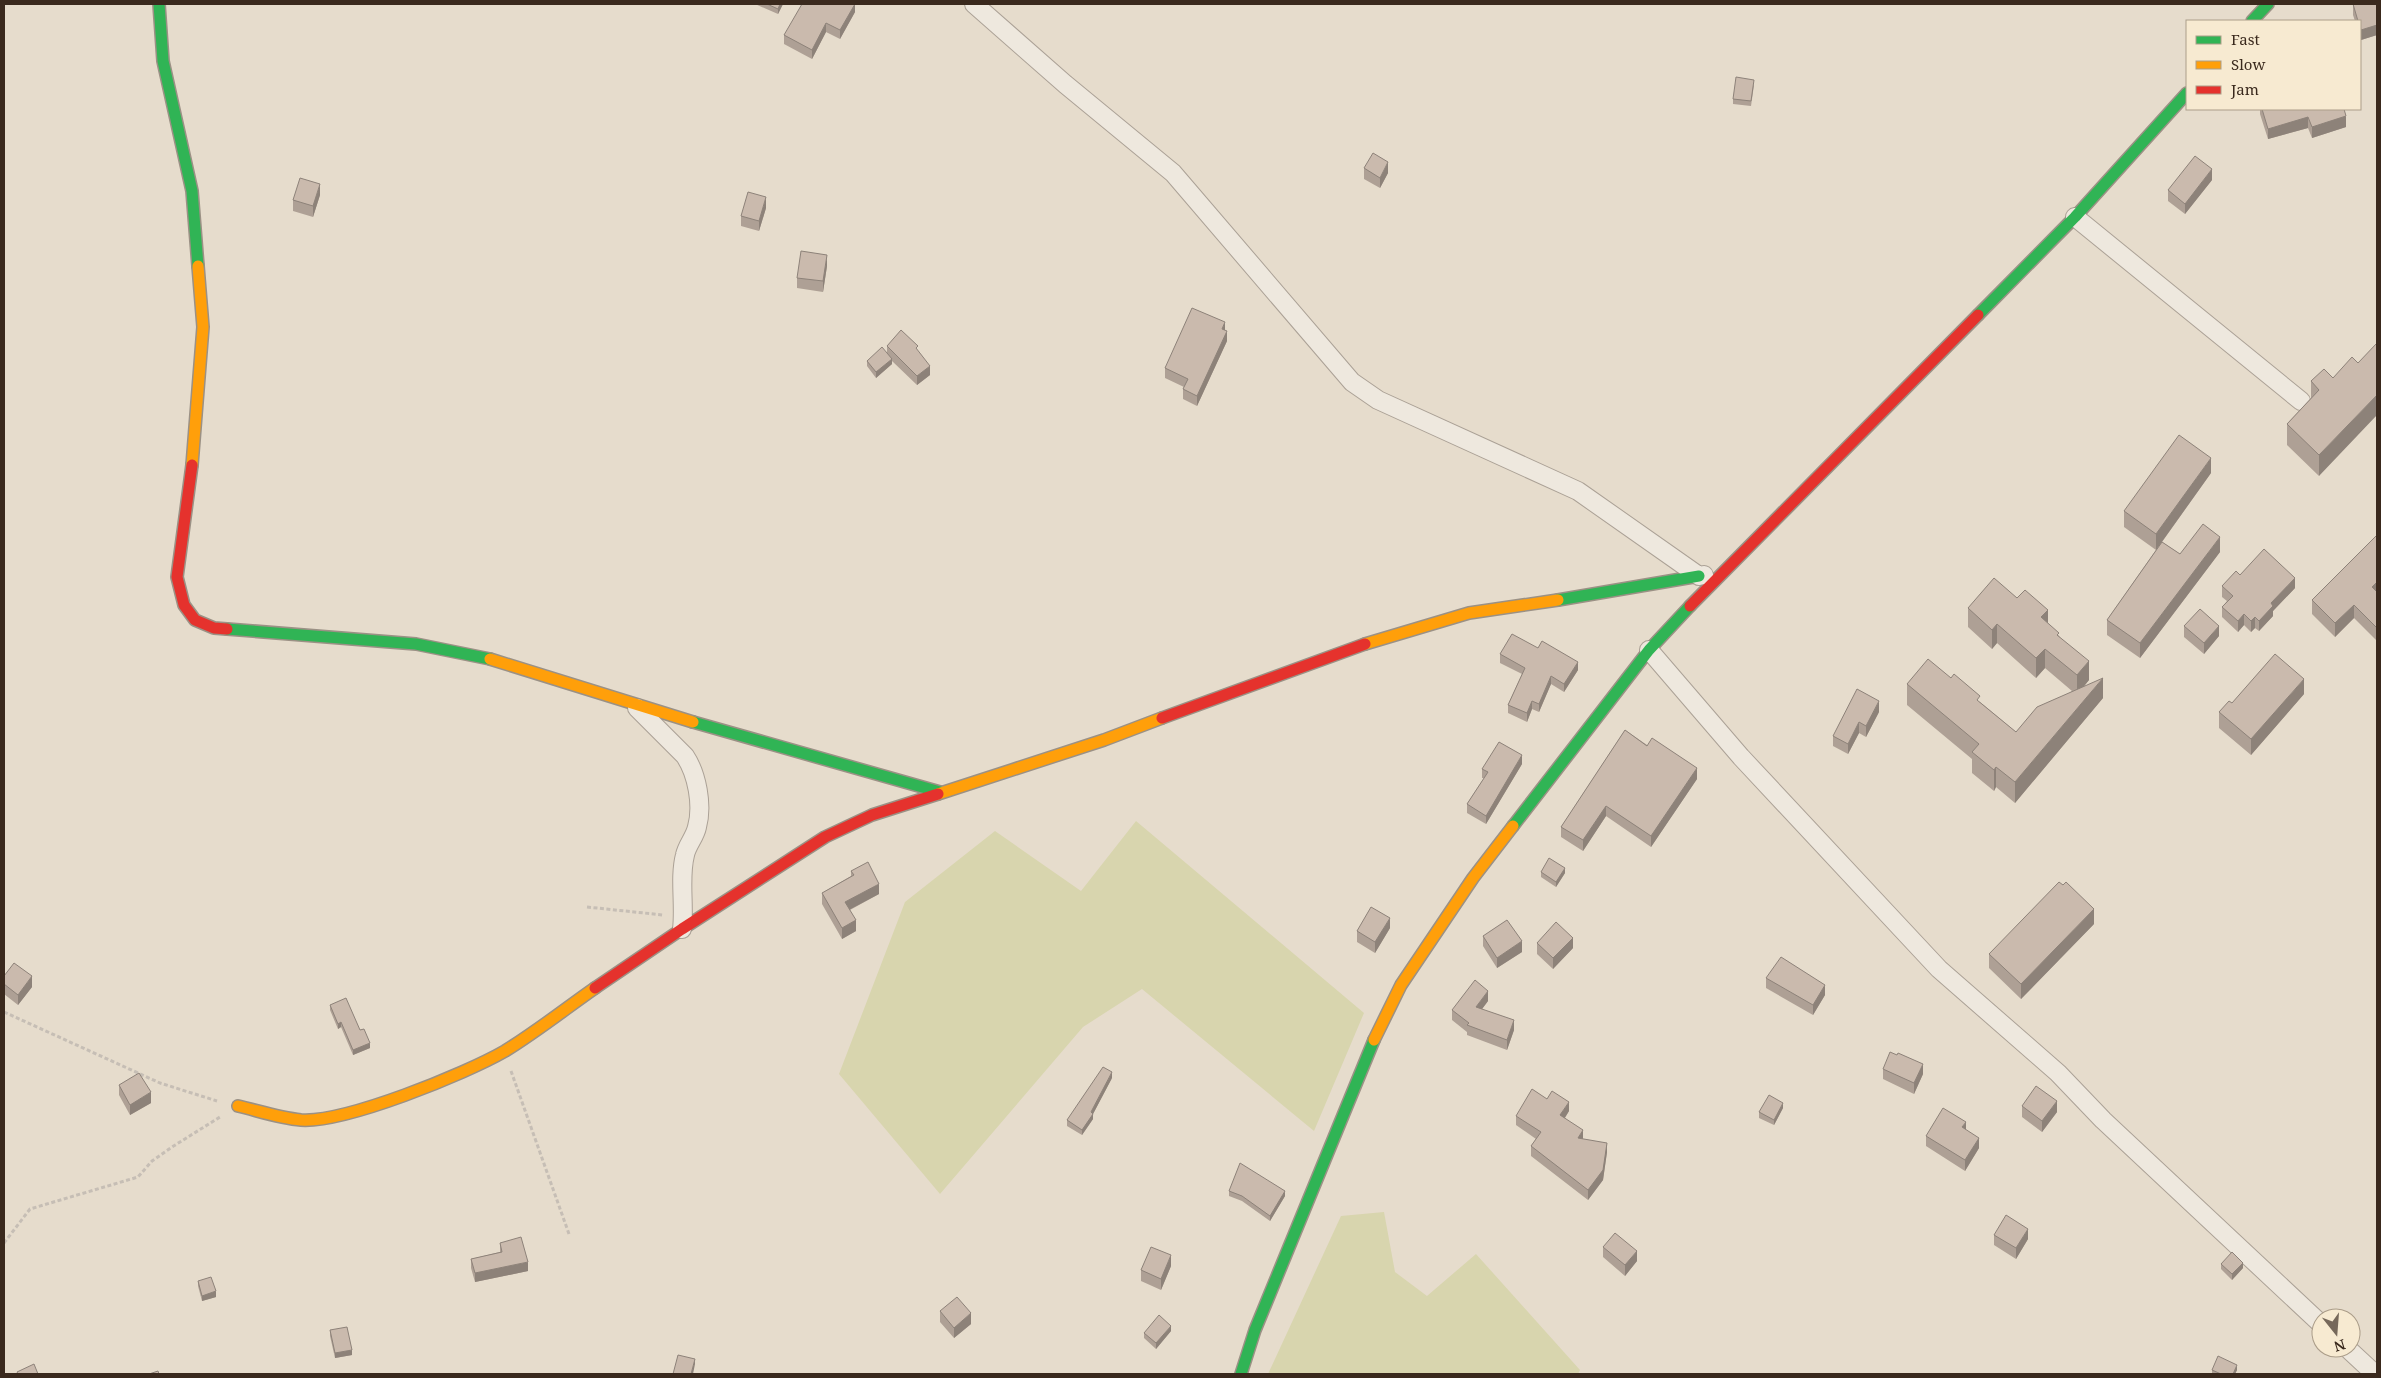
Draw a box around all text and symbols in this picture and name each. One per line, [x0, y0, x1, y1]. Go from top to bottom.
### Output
legend [2186, 20, 2361, 110]
text: Fast [2231, 29, 2260, 49]
text: Slow [2231, 54, 2265, 74]
text: Jam [2230, 79, 2259, 99]
north arrow [2311, 1308, 2361, 1358]
text: N [2332, 1335, 2348, 1357]

